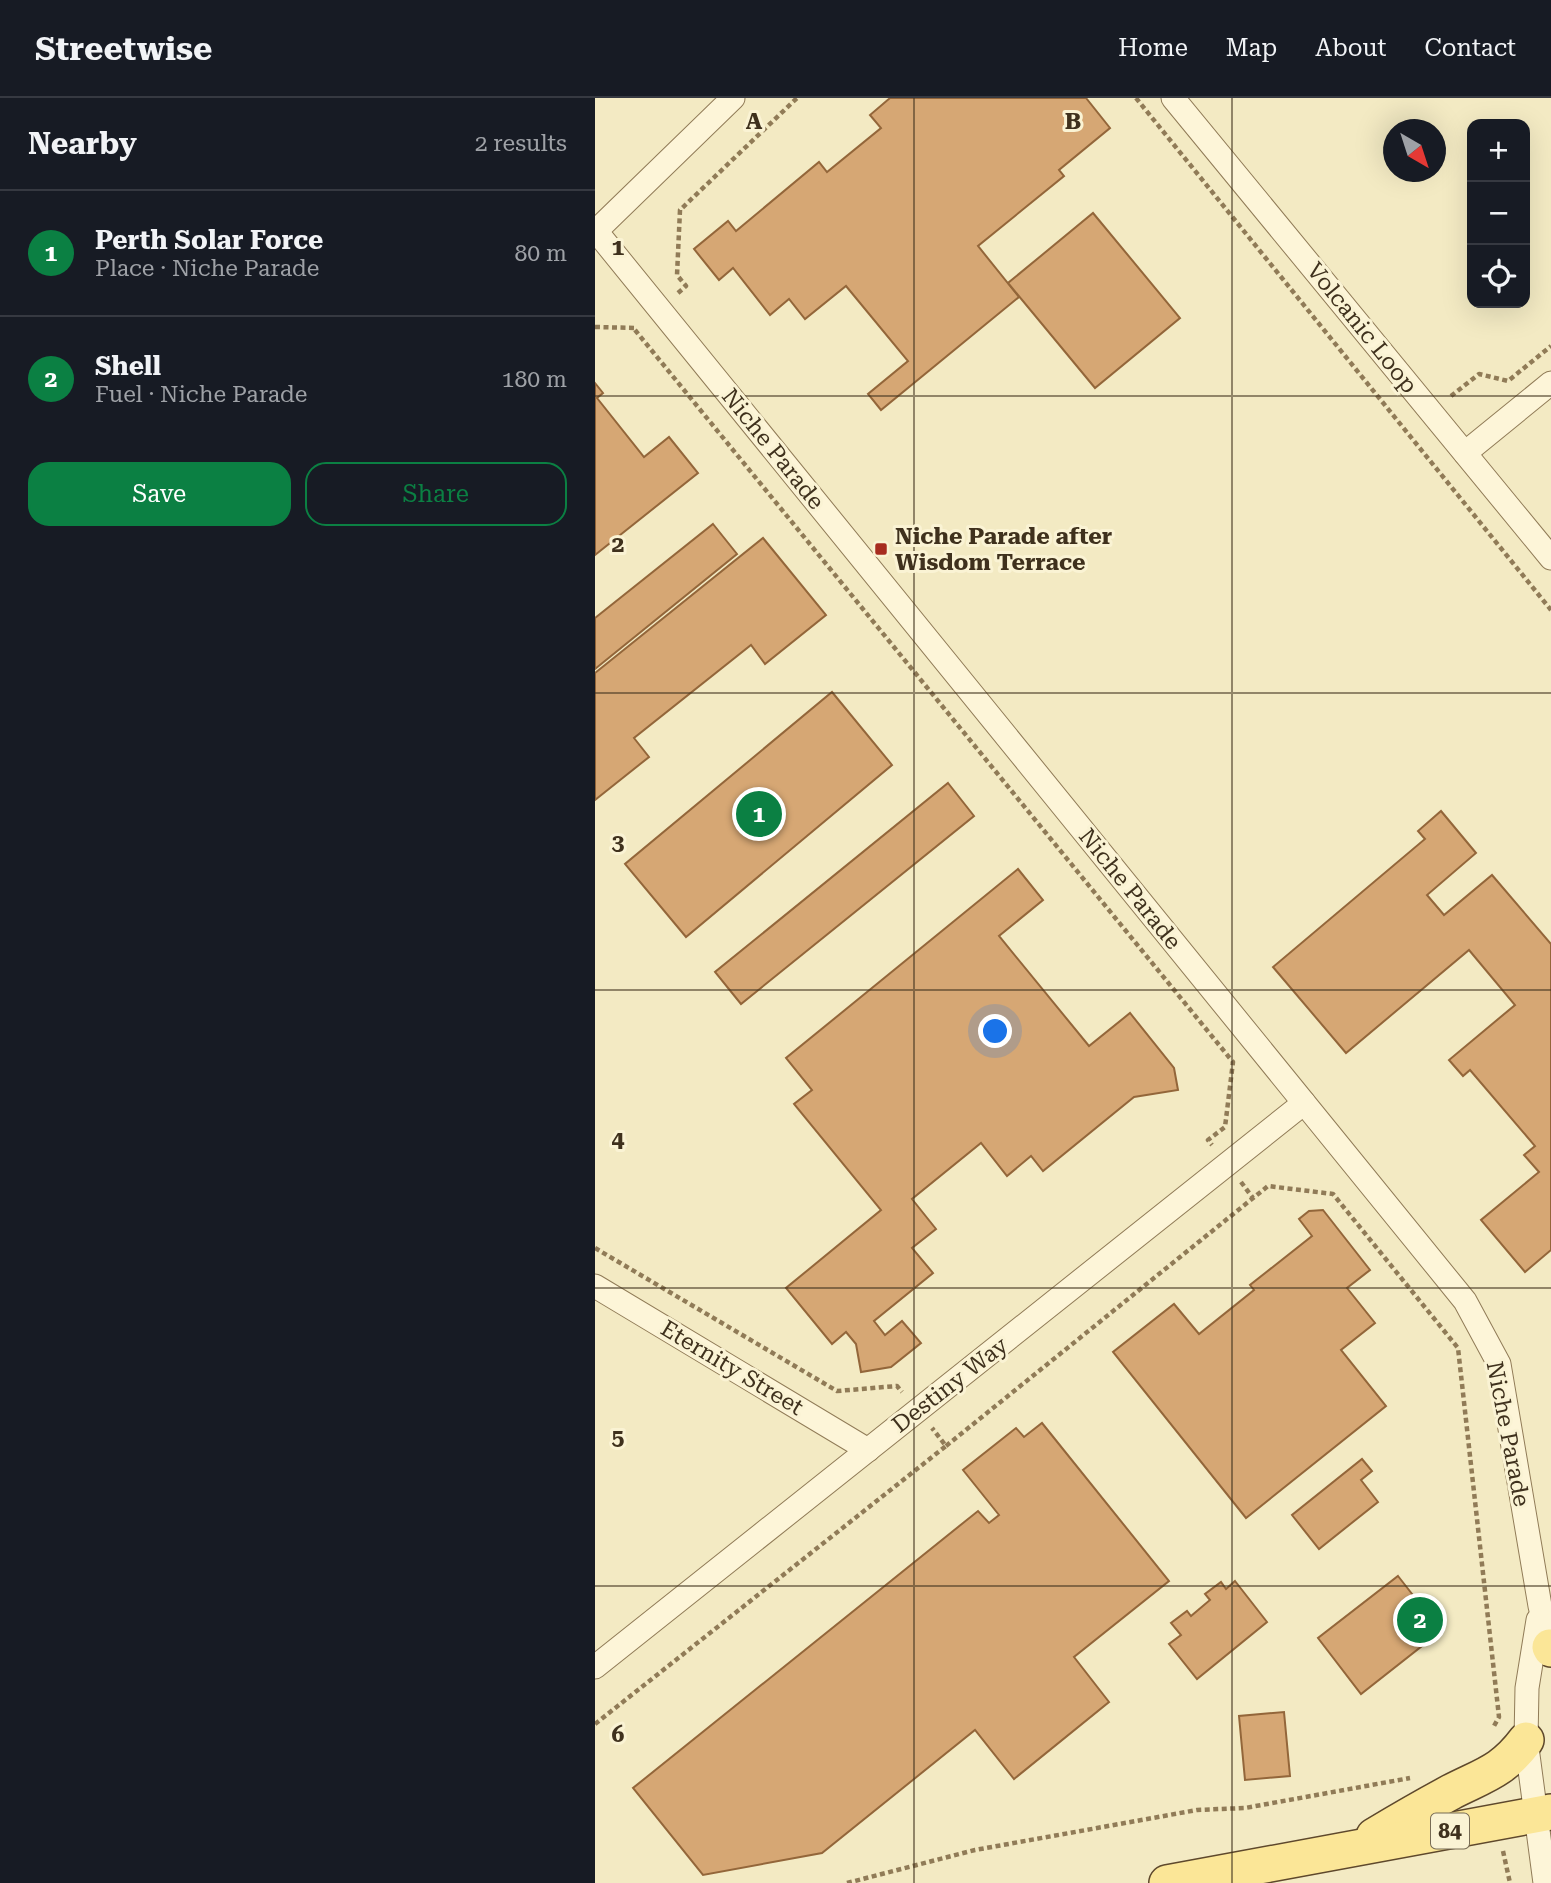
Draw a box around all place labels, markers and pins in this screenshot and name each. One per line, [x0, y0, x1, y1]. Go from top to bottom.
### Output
place label: Niche Parade after Wisdom Terrace [895, 523, 1112, 576]
marker: Niche Parade after Wisdom Terrace [873, 541, 889, 557]
pin: 1 [736, 788, 782, 840]
pin: 2 [1397, 1594, 1443, 1646]

